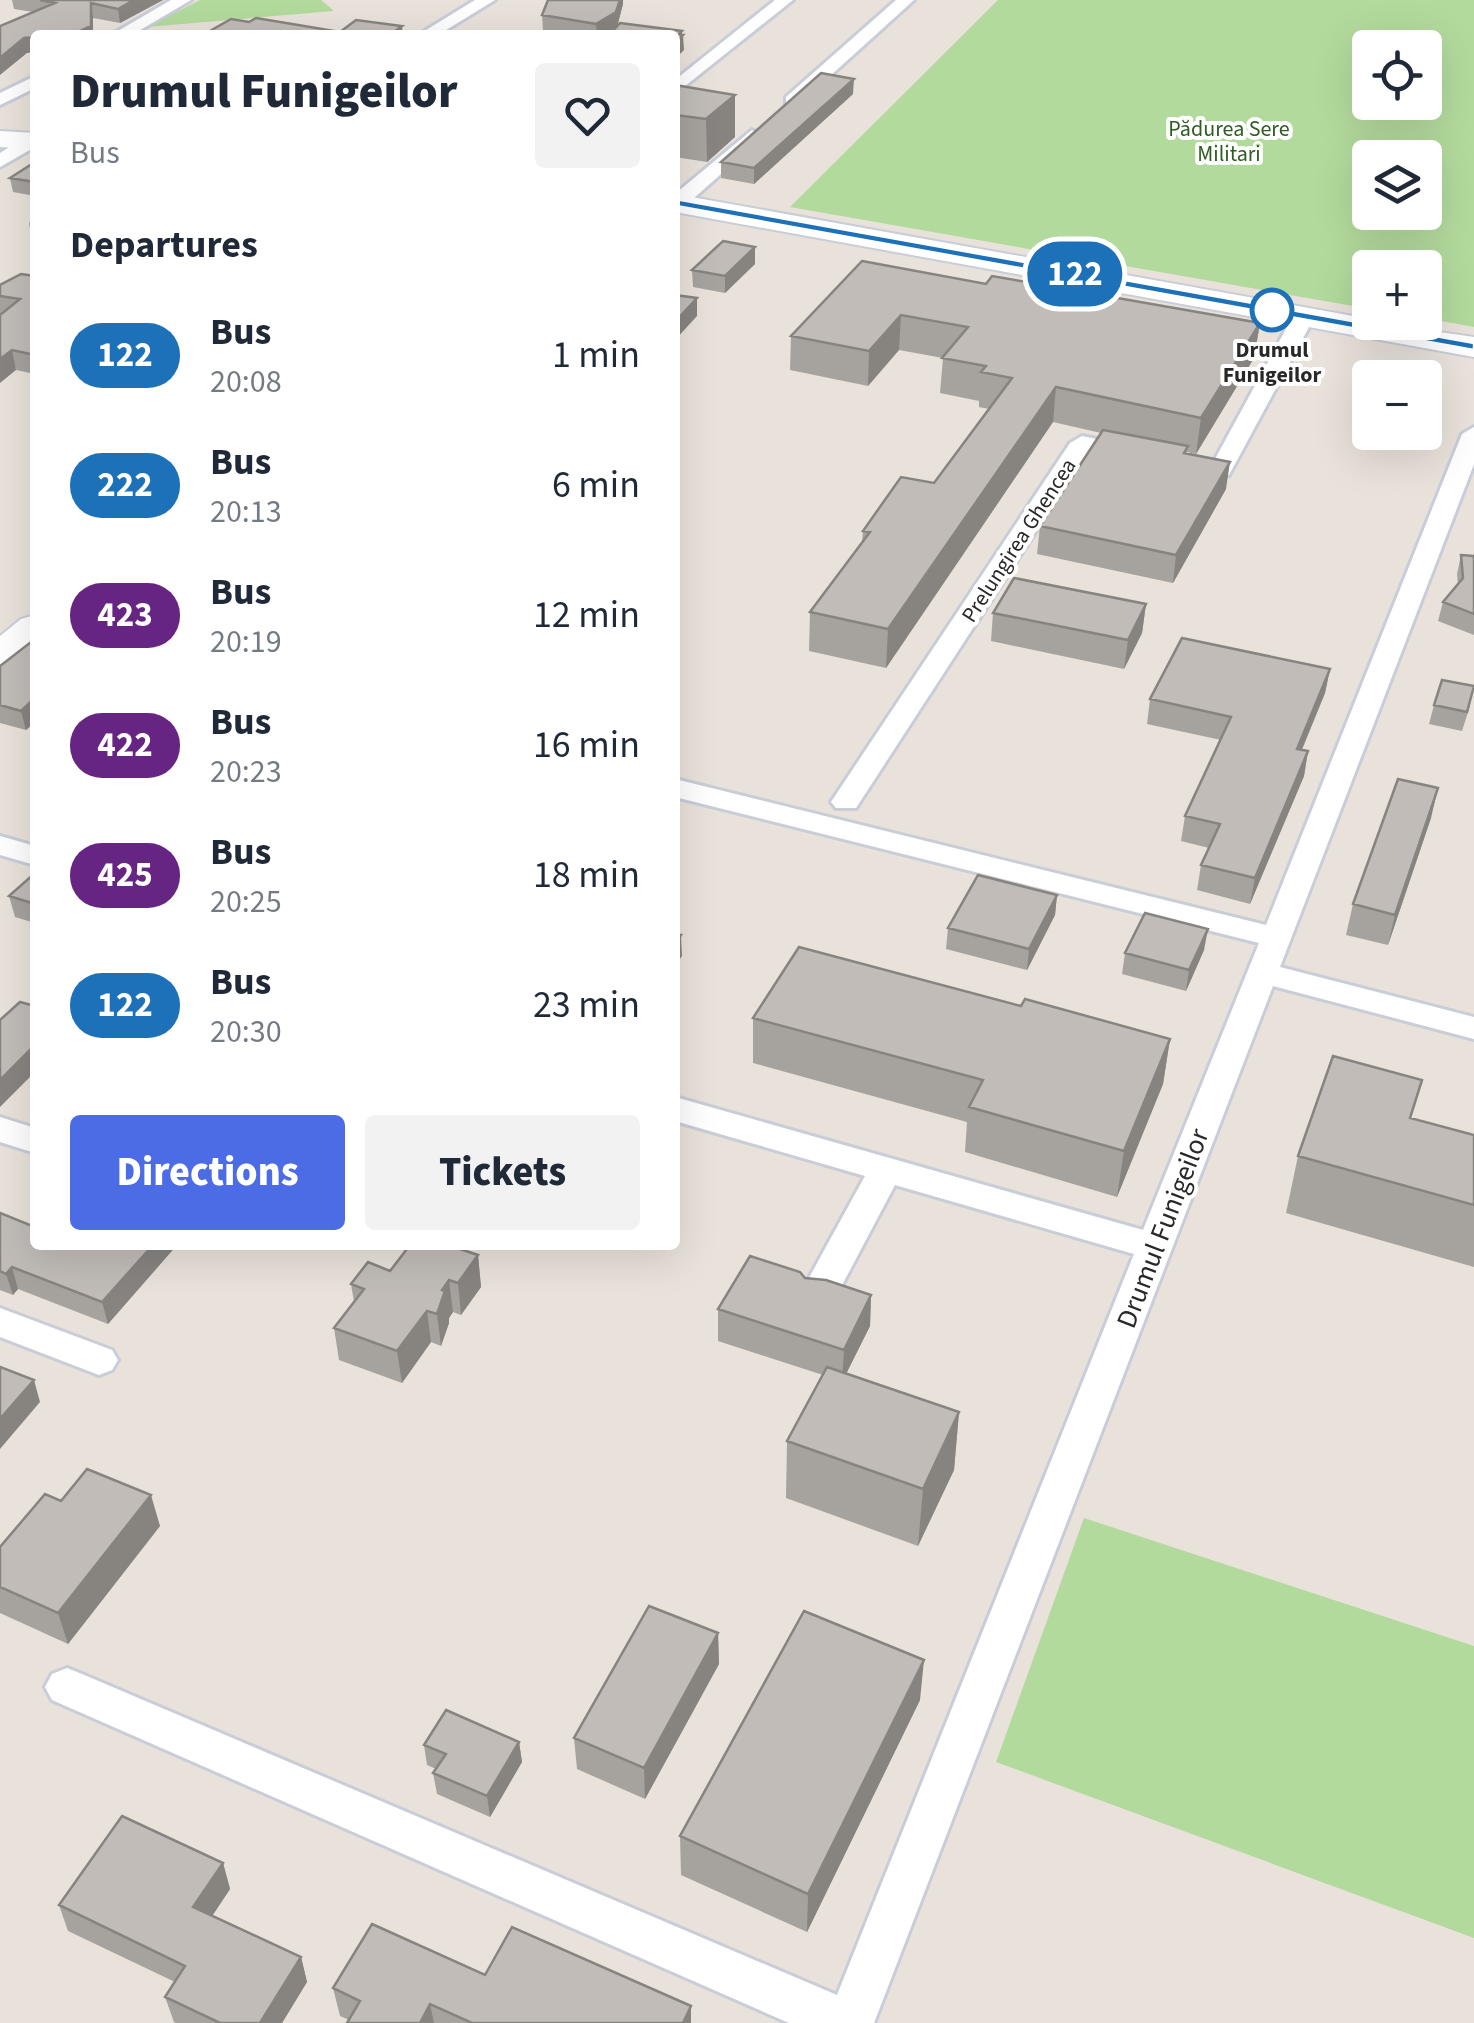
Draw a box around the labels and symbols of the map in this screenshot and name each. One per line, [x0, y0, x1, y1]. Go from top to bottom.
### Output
park label: Pădurea Sere Militari [1168, 113, 1290, 170]
line badge: 122 [1018, 242, 1132, 306]
marker: Drumul Funigeilor [1251, 289, 1293, 331]
place label: Drumul Funigeilor [1223, 334, 1321, 391]
street label: Prelungirea Ghencea [954, 452, 1084, 629]
street label: Drumul Funigeilor [1107, 1123, 1219, 1334]

